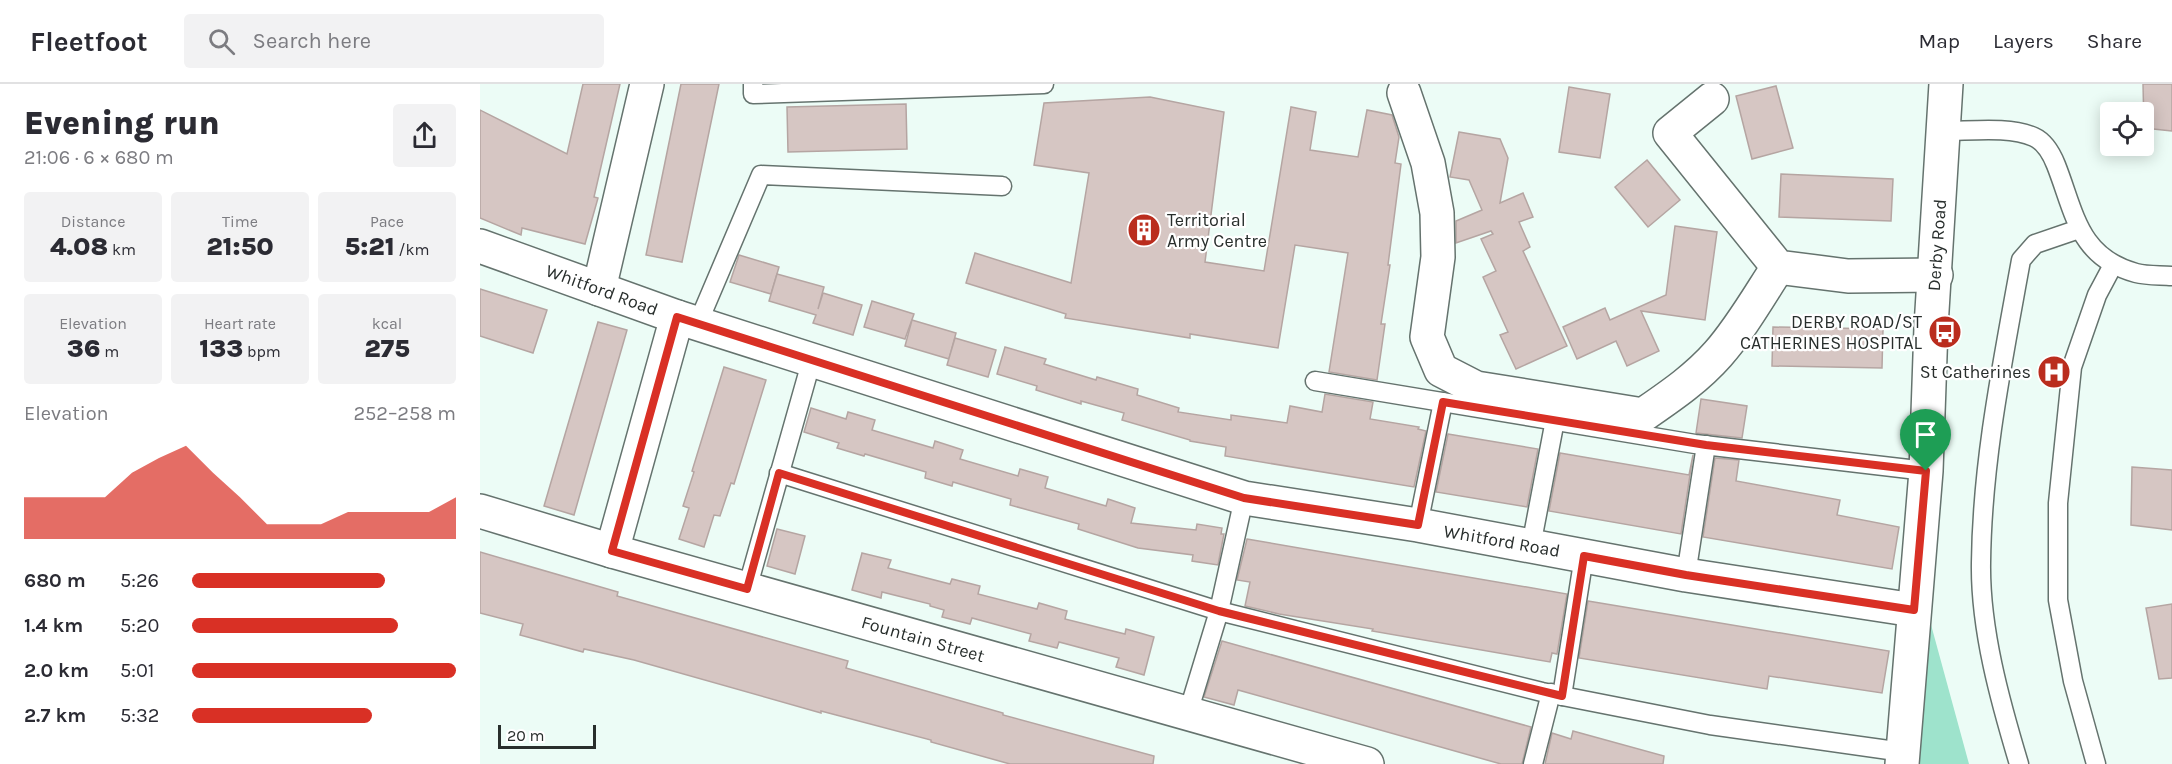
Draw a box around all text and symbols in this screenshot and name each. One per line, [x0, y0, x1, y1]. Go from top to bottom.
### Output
search box [184, 14, 604, 68]
text: Fleetfoot [30, 25, 148, 58]
icon: search [205, 25, 238, 58]
text: Search here [253, 28, 371, 54]
text: Map [1918, 29, 1960, 53]
text: Layers [1993, 29, 2054, 53]
text: Share [2087, 29, 2142, 53]
map controls [2100, 102, 2154, 156]
button: locate [2100, 102, 2154, 156]
text: Evening run [24, 104, 220, 142]
button: share [393, 104, 456, 167]
text: 21:06 · 6 × 680 m [24, 146, 174, 169]
street label: Derby Road [1923, 198, 1951, 292]
place label: Territorial Army Centre [1167, 209, 1267, 252]
text: Distance [61, 212, 125, 231]
text: Time [222, 212, 258, 231]
text: Pace [370, 212, 404, 231]
building icon: Territorial Army Centre [1126, 212, 1162, 248]
text: 4.08 [50, 231, 108, 262]
text: 21:50 [206, 231, 274, 262]
text: 5:21 [345, 231, 395, 262]
text: km [108, 240, 136, 259]
text: /km [395, 240, 429, 259]
street label: Whitford Road [543, 259, 661, 321]
place label: DERBY ROAD/ST CATHERINES HOSPITAL [1740, 311, 1923, 354]
text: Elevation [59, 314, 127, 333]
text: Heart rate [204, 314, 276, 333]
text: kcal [372, 314, 402, 333]
bus stop icon: DERBY ROAD/ST CATHERINES HOSPITAL [1927, 314, 1963, 350]
text: 36 [67, 333, 100, 364]
text: 133 [199, 333, 243, 364]
text: 275 [364, 333, 410, 364]
text: m [100, 342, 119, 361]
text: bpm [243, 342, 281, 361]
hospital icon: St Catherines [2036, 354, 2072, 390]
place label: St Catherines [1920, 361, 2031, 383]
text: Elevation [24, 402, 109, 425]
text: 252–258 m [353, 402, 456, 425]
pin [1900, 409, 1951, 471]
icon: arrive [1909, 418, 1942, 451]
street label: Whitford Road [1442, 520, 1562, 562]
text: 680 m [24, 569, 86, 592]
text: 5:26 [120, 569, 159, 592]
street label: Fountain Street [859, 611, 987, 667]
text: 1.4 km [24, 614, 83, 637]
text: 5:20 [120, 614, 159, 637]
text: 2.0 km [24, 659, 89, 682]
text: 5:01 [120, 659, 154, 682]
text: 2.7 km [24, 704, 86, 727]
text: 5:32 [120, 704, 159, 727]
scale bar [498, 722, 596, 750]
text: 20 m [507, 726, 545, 745]

